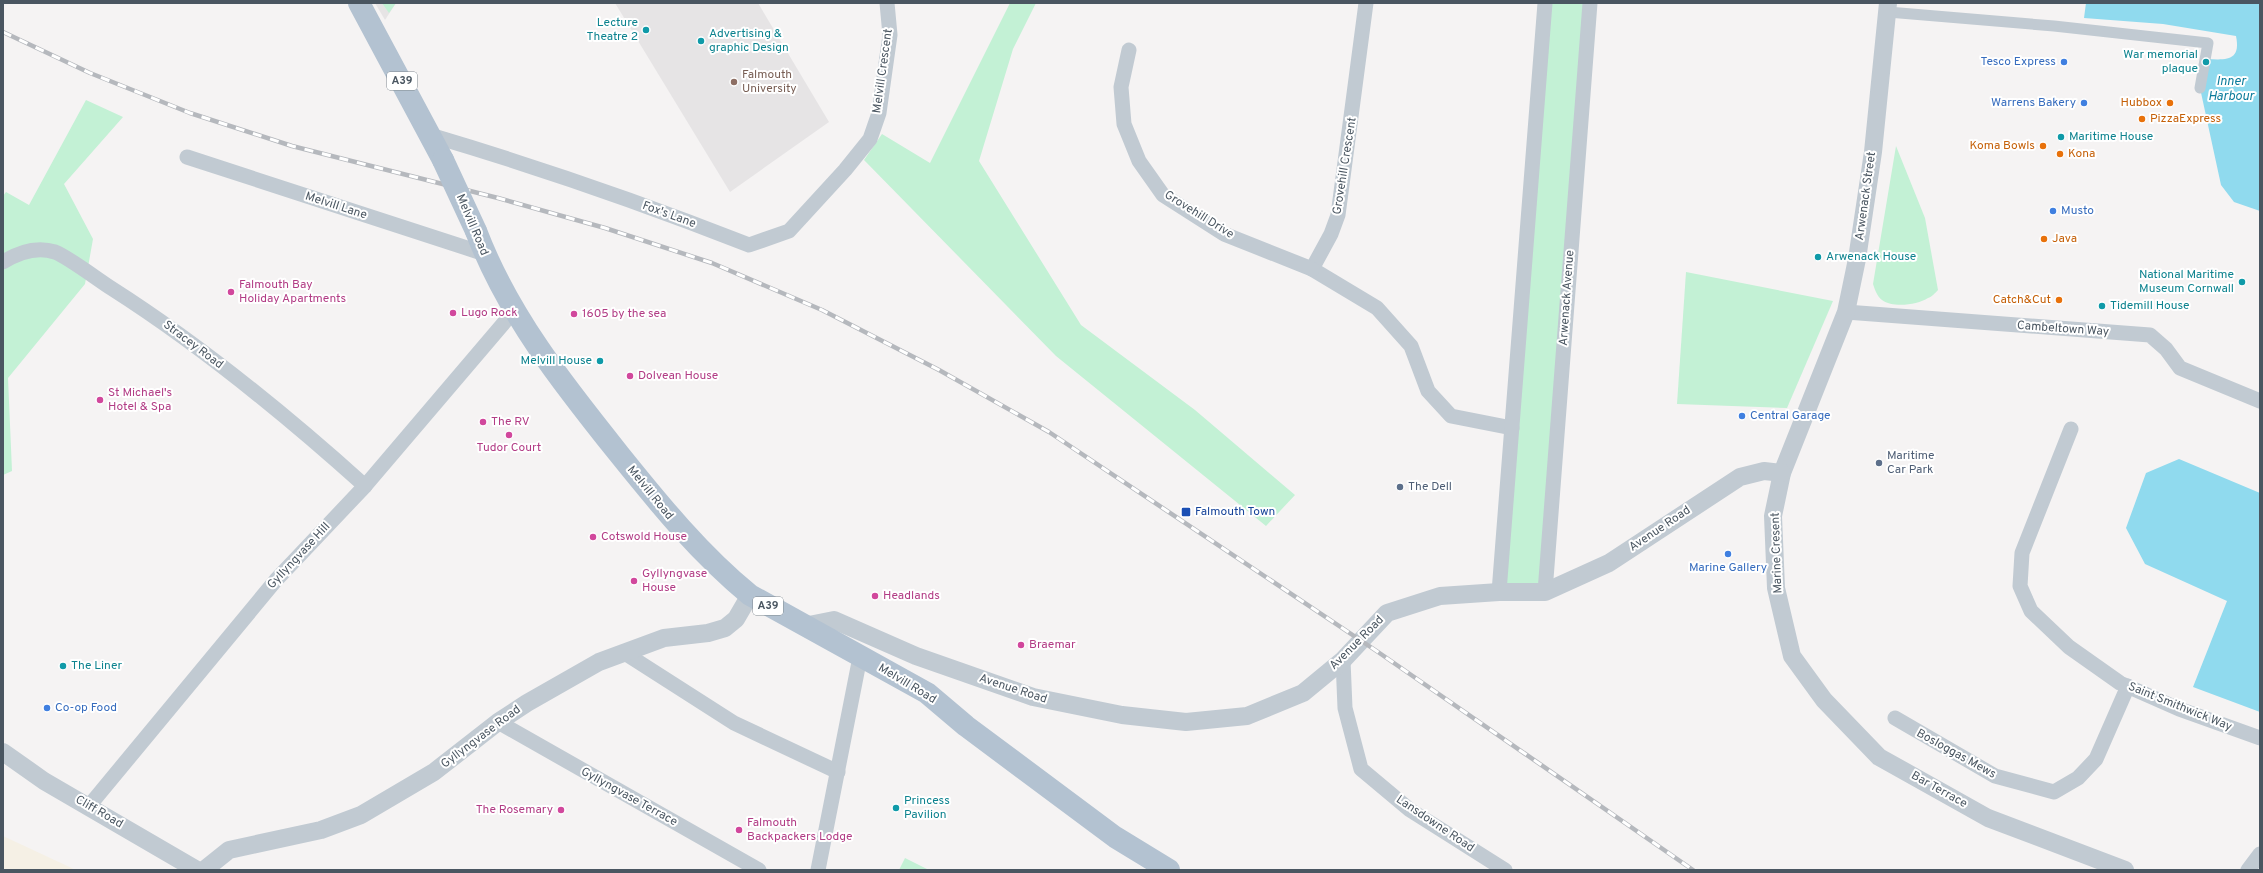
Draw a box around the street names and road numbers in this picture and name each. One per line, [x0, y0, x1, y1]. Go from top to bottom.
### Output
street label: Melvill Crescent [869, 28, 897, 114]
road number: A39 [387, 72, 417, 90]
street label: Grovehill Crescent [1329, 116, 1361, 216]
street label: Arwenack Street [1852, 151, 1880, 241]
street label: Grovehill Drive [1161, 187, 1237, 243]
street label: Melvill Lane [303, 188, 369, 224]
street label: Melvill Road [452, 192, 492, 258]
street label: Fox's Lane [640, 198, 698, 232]
street label: Arwenack Avenue [1556, 250, 1578, 346]
street label: Stracey Road [160, 317, 226, 373]
street label: Cambeltown Way [2016, 318, 2110, 340]
street label: Melvill Road [623, 463, 677, 523]
street label: Avenue Road [1626, 503, 1694, 555]
street label: Marine Cresent [1768, 512, 1786, 594]
street label: Gyllyngvase Hill [264, 519, 334, 593]
road number: A39 [753, 597, 783, 615]
street label: Avenue Road [1326, 612, 1388, 674]
street label: Melvill Road [875, 660, 939, 708]
street label: Avenue Road [977, 670, 1049, 708]
street label: Saint Smithwick Way [2126, 679, 2234, 735]
street label: Gyllyngvase Road [438, 702, 524, 772]
street label: Bosloggas Mews [1913, 726, 1999, 782]
street label: Gyllyngvase Terrace [578, 764, 680, 830]
street label: Bar Terrace [1908, 768, 1970, 812]
street label: Cliff Road [72, 792, 126, 832]
street label: Lansdowne Road [1393, 792, 1477, 856]

